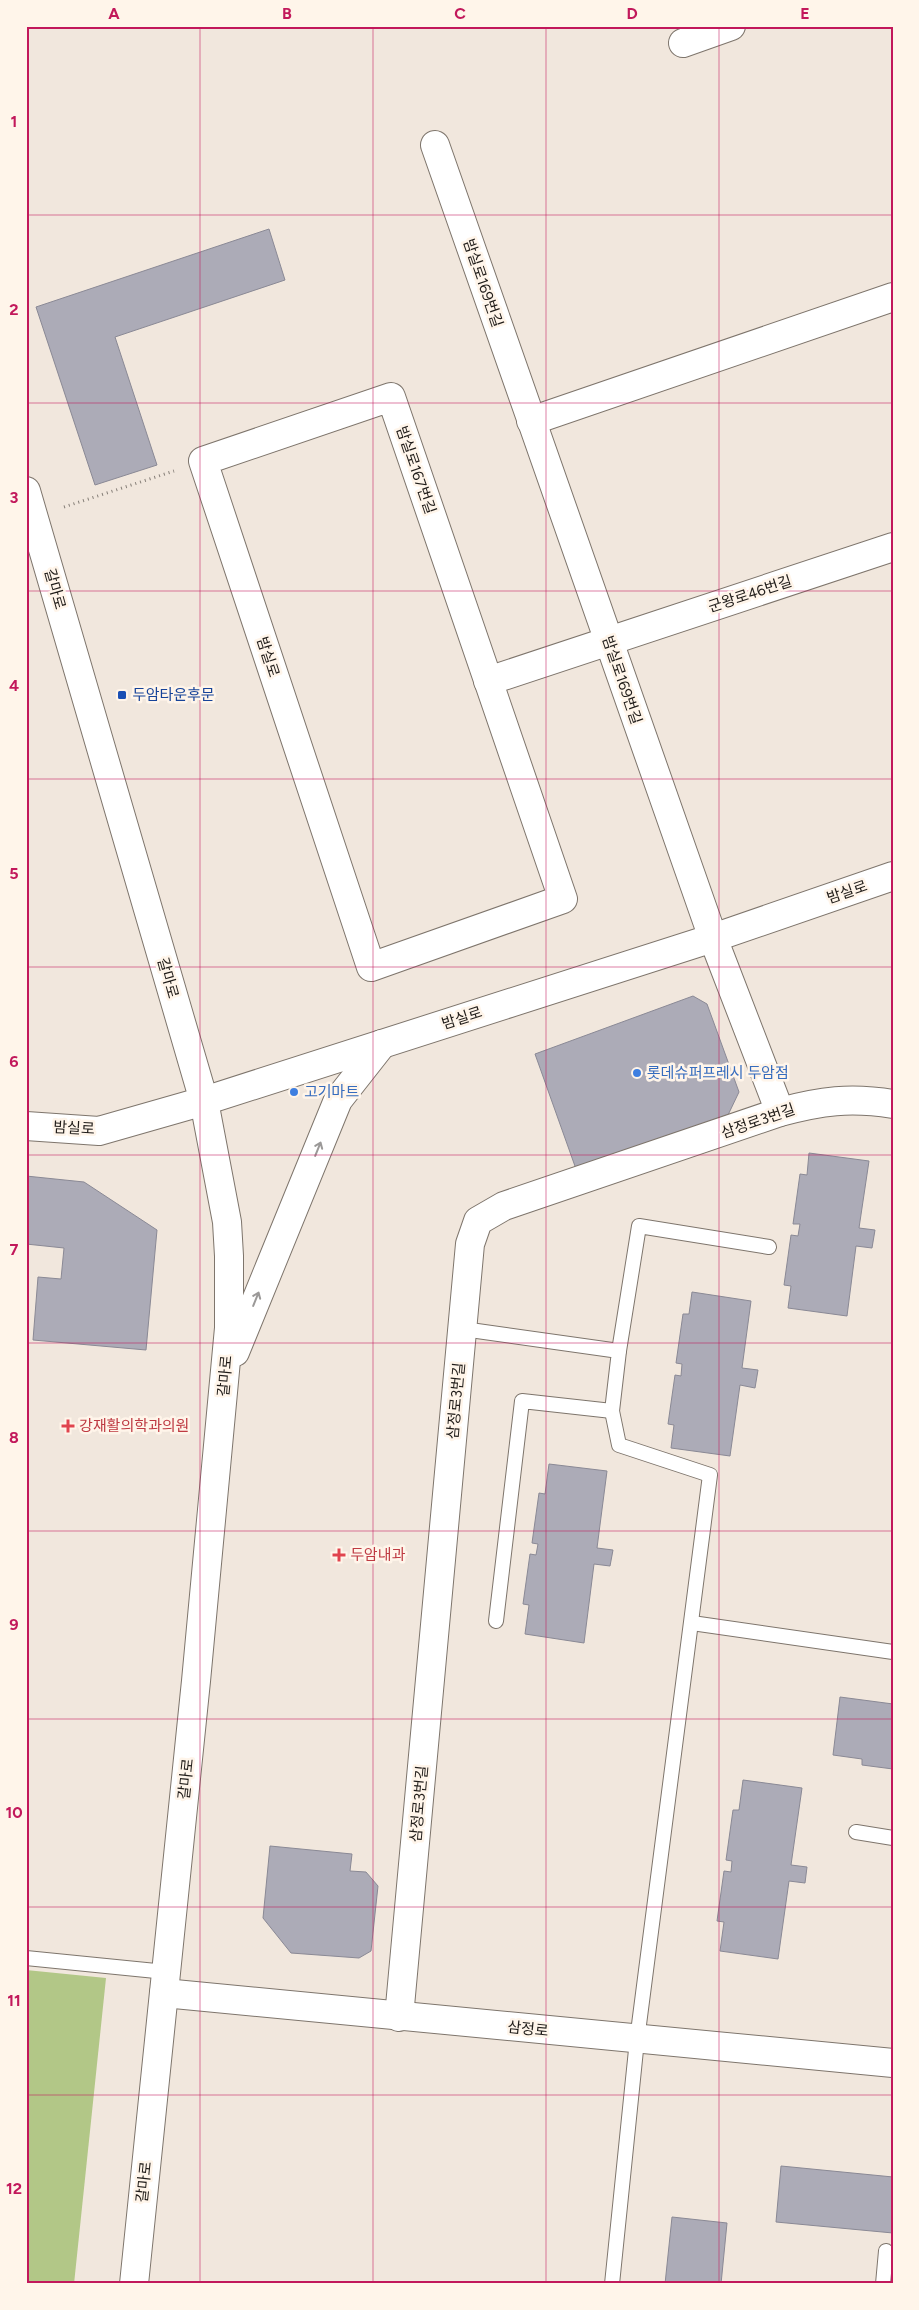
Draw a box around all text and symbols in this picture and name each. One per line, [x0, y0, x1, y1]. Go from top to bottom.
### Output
text: A [108, 4, 120, 23]
text: B [282, 4, 292, 23]
text: C [454, 4, 466, 23]
text: D [626, 4, 638, 23]
text: E [800, 4, 810, 23]
text: 1 [11, 112, 17, 131]
street label: 밤실로169번길 [459, 236, 507, 330]
text: 2 [9, 300, 19, 319]
street label: 밤실로167번길 [393, 424, 439, 516]
text: 3 [10, 488, 19, 507]
street label: 갈마로 [41, 567, 69, 611]
street label: 군왕로46번길 [706, 572, 794, 616]
street label: 밤실로169번길 [598, 633, 646, 727]
street label: 밤실로 [253, 635, 283, 679]
text: 4 [9, 676, 19, 695]
place label: 두암타운후문 [132, 686, 215, 704]
marker: 두암타운후문 [116, 689, 128, 701]
text: 5 [9, 864, 19, 883]
street label: 밤실로 [824, 877, 870, 907]
street label: 갈마로 [154, 956, 182, 1000]
street label: 밤실로 [440, 1003, 484, 1033]
text: 6 [9, 1052, 19, 1071]
place label: 롯데슈퍼프레시 두암점 [647, 1064, 789, 1082]
marker: 롯데슈퍼프레시 두암점 [631, 1067, 643, 1079]
place label: 고기마트 [304, 1083, 359, 1101]
marker: 고기마트 [288, 1086, 300, 1098]
street label: 삼정로3번길 [719, 1100, 797, 1142]
street label: 밤실로 [53, 1118, 95, 1138]
one-way arrow [314, 1142, 323, 1157]
text: 7 [10, 1240, 19, 1259]
one-way arrow [252, 1292, 262, 1307]
street label: 갈마로 [214, 1355, 236, 1397]
street label: 삼정로3번길 [444, 1362, 468, 1440]
place label: 강재활의학과의원 [79, 1417, 189, 1435]
marker: 강재활의학과의원 [61, 1419, 75, 1433]
text: 8 [9, 1428, 19, 1447]
place label: 두암내과 [350, 1546, 405, 1564]
marker: 두암내과 [332, 1548, 346, 1562]
text: 9 [9, 1615, 19, 1634]
street label: 갈마로 [175, 1757, 197, 1801]
street label: 삼정로3번길 [407, 1765, 431, 1843]
text: 10 [5, 1803, 23, 1822]
text: 11 [7, 1991, 21, 2010]
street label: 삼정로 [506, 2018, 550, 2040]
street label: 갈마로 [133, 2160, 155, 2204]
text: 12 [6, 2179, 22, 2198]

